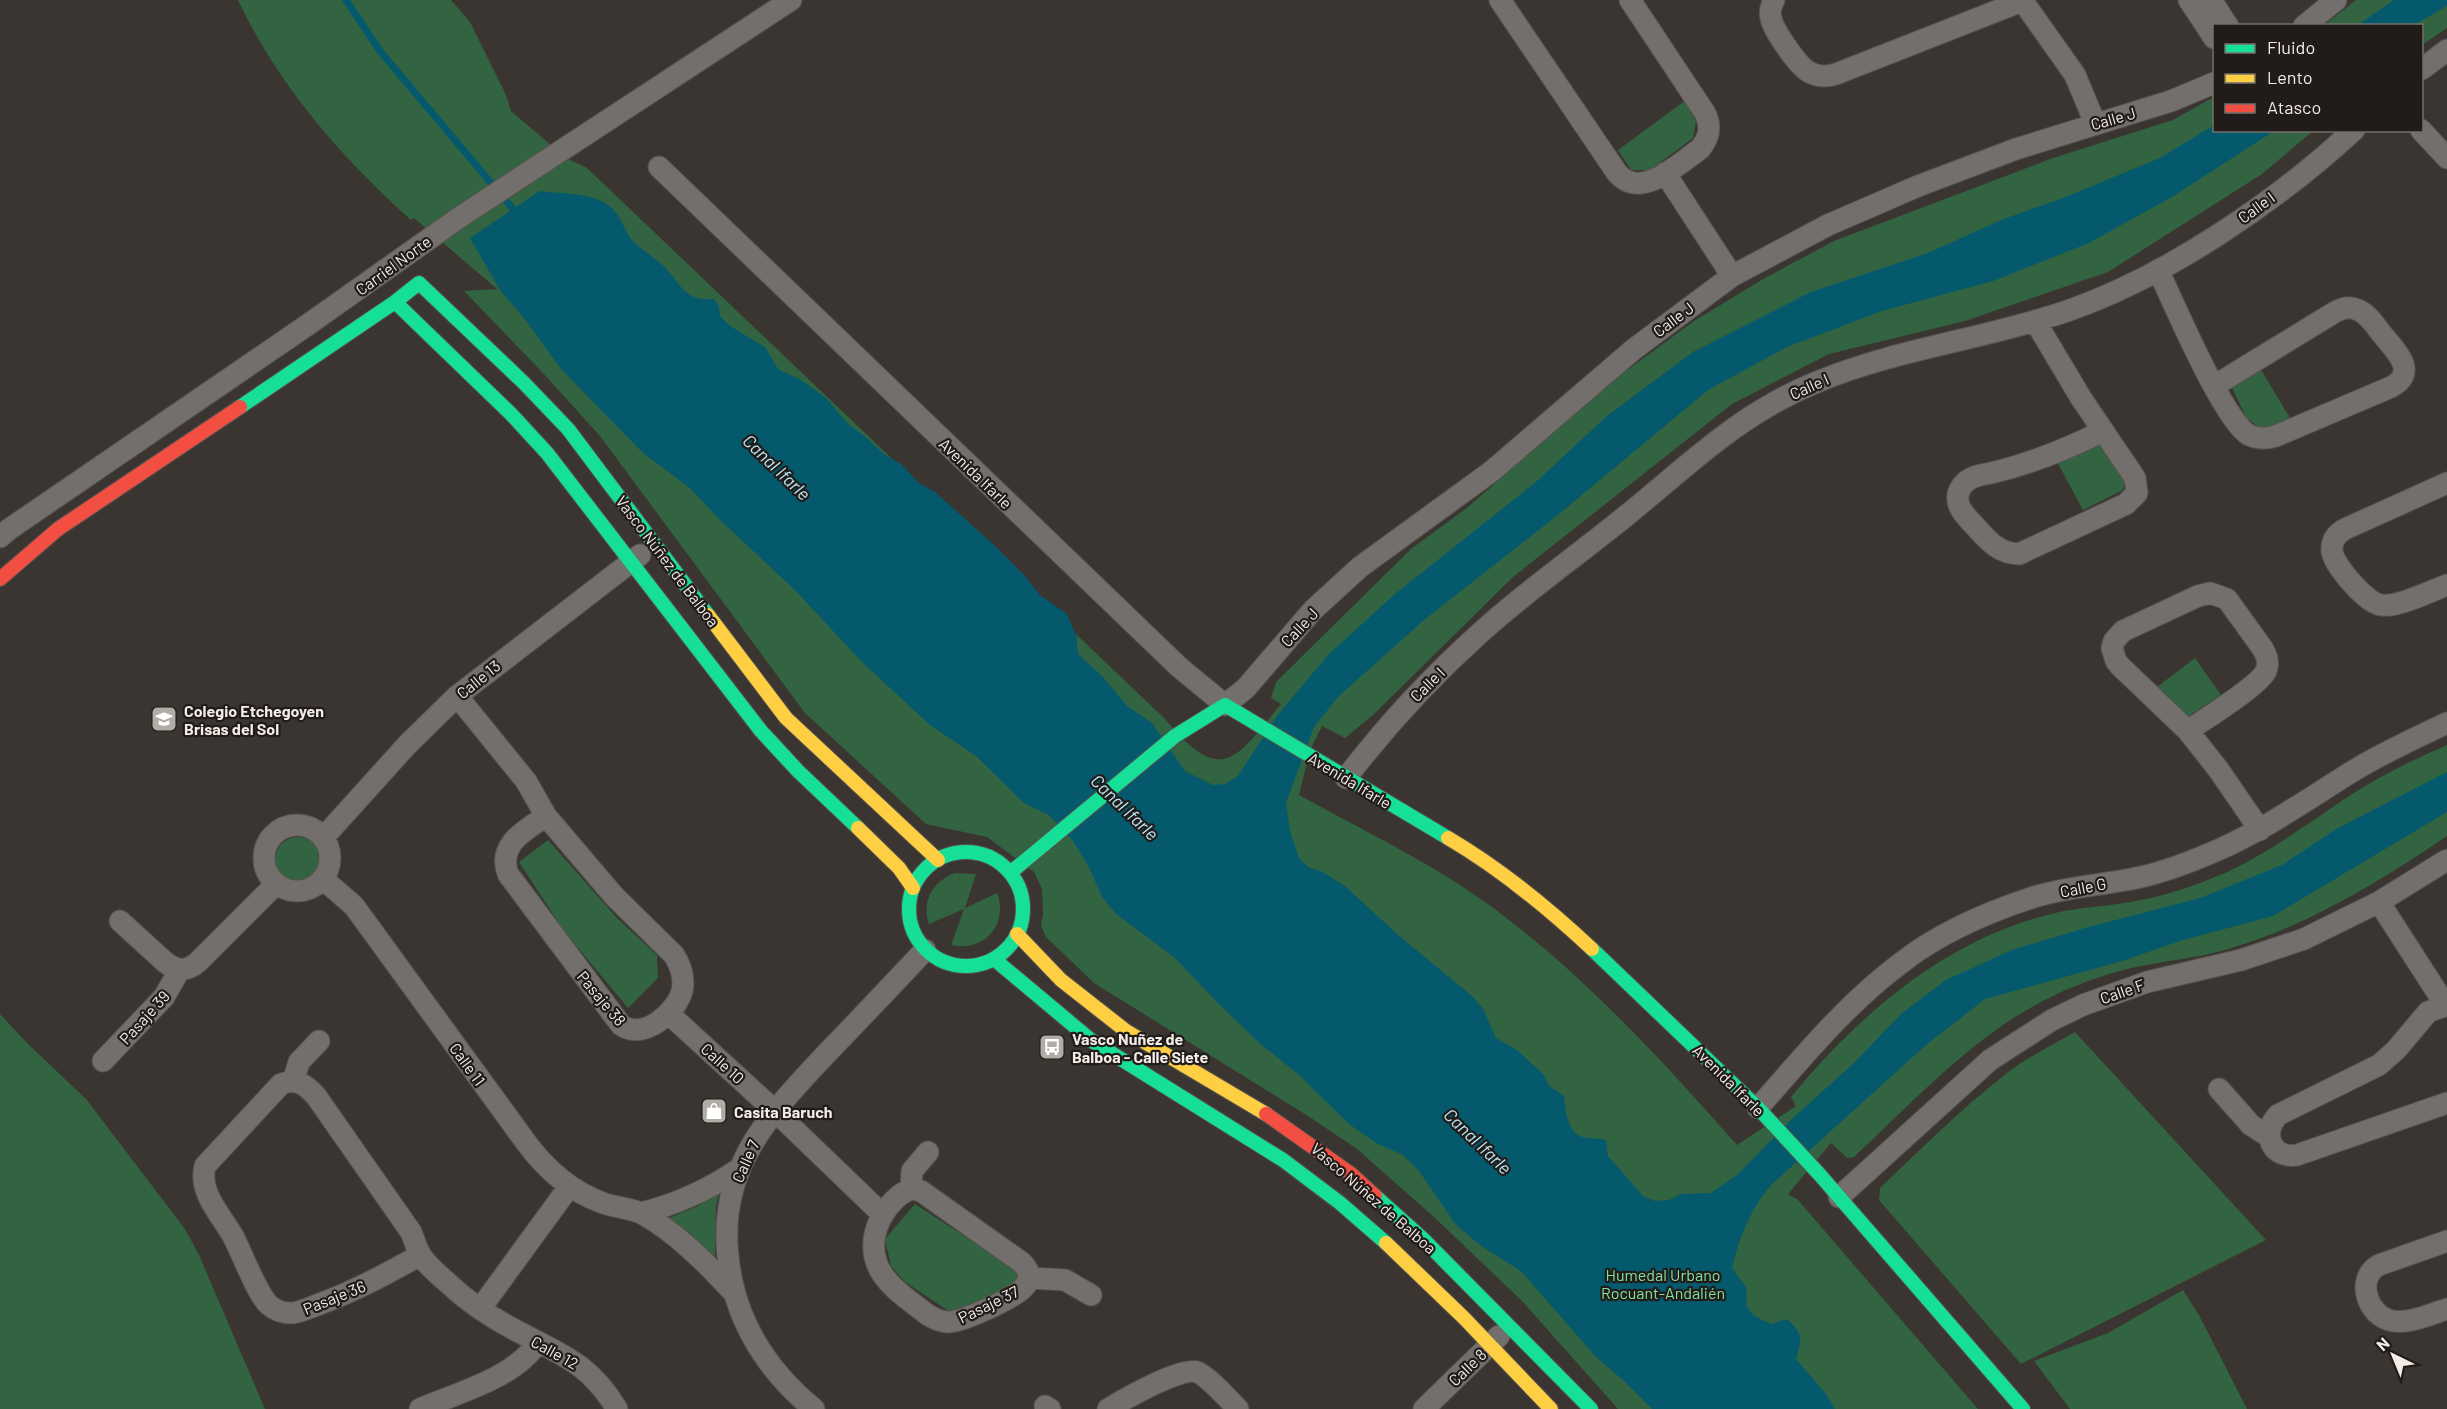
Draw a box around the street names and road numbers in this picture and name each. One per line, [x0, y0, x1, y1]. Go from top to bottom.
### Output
street label: Calle J [2088, 103, 2138, 133]
street label: Calle I [2234, 187, 2278, 227]
street label: Carriel Norte [352, 231, 434, 299]
street label: Calle J [1649, 298, 1697, 340]
street label: Calle I [1786, 369, 1832, 403]
street label: Avenida Ifarle [936, 434, 1016, 512]
street label: Vasco Núñez de Balboa [612, 492, 724, 630]
street label: Calle J [1276, 604, 1322, 650]
street label: Calle 13 [452, 656, 504, 702]
street label: Calle I [1406, 663, 1448, 705]
street label: Avenida Ifarle [1305, 748, 1395, 812]
street label: Calle G [2058, 873, 2108, 901]
street label: Pasaje 38 [574, 967, 630, 1029]
street label: Calle F [2097, 975, 2147, 1007]
street label: Pasaje 39 [115, 986, 173, 1048]
street label: Calle 11 [446, 1039, 490, 1089]
street label: Calle 10 [698, 1039, 748, 1087]
street label: Avenida Ifarle [1689, 1040, 1769, 1120]
street label: Calle 7 [727, 1136, 763, 1185]
street label: Vasco Núñez de Balboa [1308, 1139, 1440, 1257]
street label: Pasaje 36 [300, 1276, 368, 1318]
street label: Pasaje 37 [955, 1281, 1022, 1327]
street label: Calle 12 [528, 1331, 582, 1373]
street label: Calle 8 [1444, 1344, 1490, 1390]

